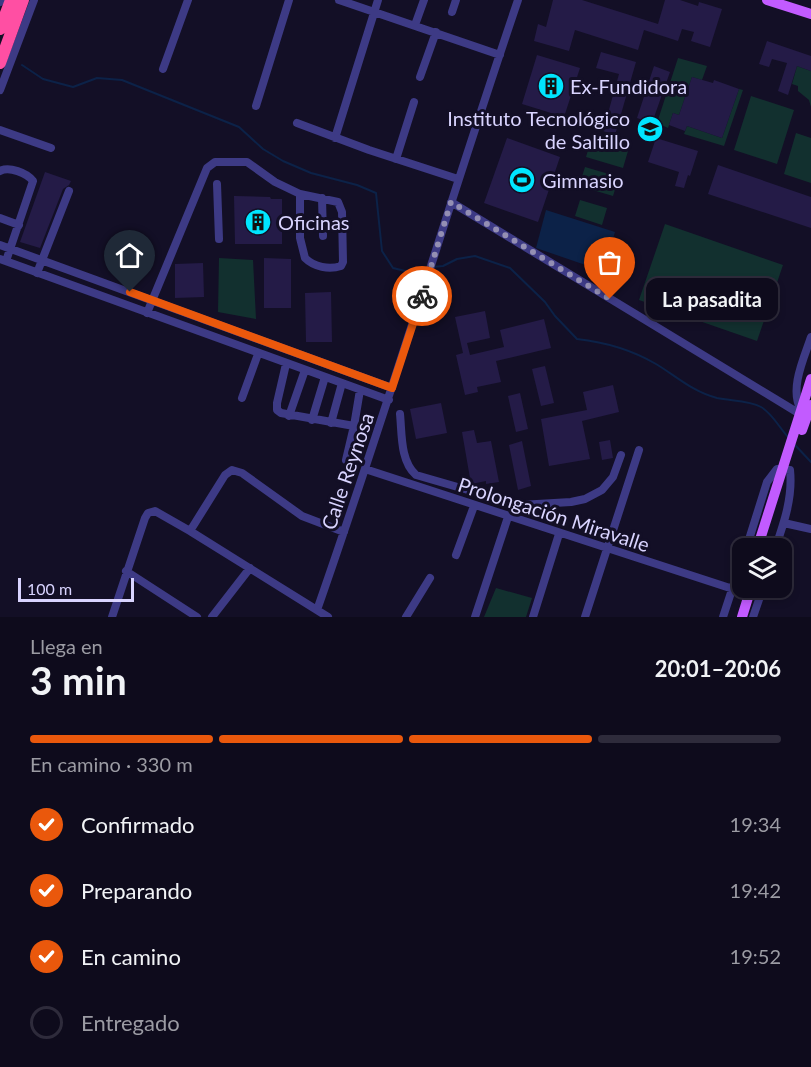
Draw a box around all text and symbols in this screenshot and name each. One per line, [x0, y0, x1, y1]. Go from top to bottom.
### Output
building icon: Ex-Fundidora [536, 71, 566, 101]
place label: Ex-Fundidora [570, 74, 687, 98]
place label: Instituto Tecnológico de Saltillo [447, 106, 630, 153]
school or university icon: Instituto Tecnológico de Saltillo [635, 114, 665, 144]
sports icon: Gimnasio [507, 165, 537, 195]
place label: Gimnasio [542, 168, 624, 192]
building icon: Oficinas [243, 207, 273, 237]
place label: Oficinas [278, 210, 350, 234]
pin [104, 230, 155, 292]
pin [584, 237, 635, 299]
icon: home [113, 239, 146, 272]
icon: bag [593, 246, 626, 279]
courier [392, 266, 452, 326]
callout: La pasadita [646, 278, 778, 320]
icon: bike [406, 280, 439, 313]
text: La pasadita [662, 287, 762, 311]
street label: Calle Reynosa [316, 409, 378, 533]
street label: Prolongación Miravalle [455, 472, 653, 556]
map controls [732, 538, 792, 598]
button: layers [732, 538, 792, 598]
scale bar [18, 575, 134, 602]
text: 100 m [27, 579, 72, 598]
text: Llega en [30, 634, 103, 658]
text: 20:01–20:06 [655, 655, 781, 682]
text: 3 min [30, 657, 127, 703]
text: En camino · 330 m [30, 752, 193, 776]
icon: check [30, 808, 63, 841]
text: Confirmado [81, 811, 194, 838]
text: 19:34 [730, 812, 781, 836]
icon: check [30, 874, 63, 907]
text: Preparando [81, 877, 192, 904]
text: 19:42 [730, 878, 781, 902]
icon: check [30, 940, 63, 973]
text: En camino [81, 943, 181, 970]
text: 19:52 [730, 944, 781, 968]
text: Entregado [81, 1009, 180, 1036]

